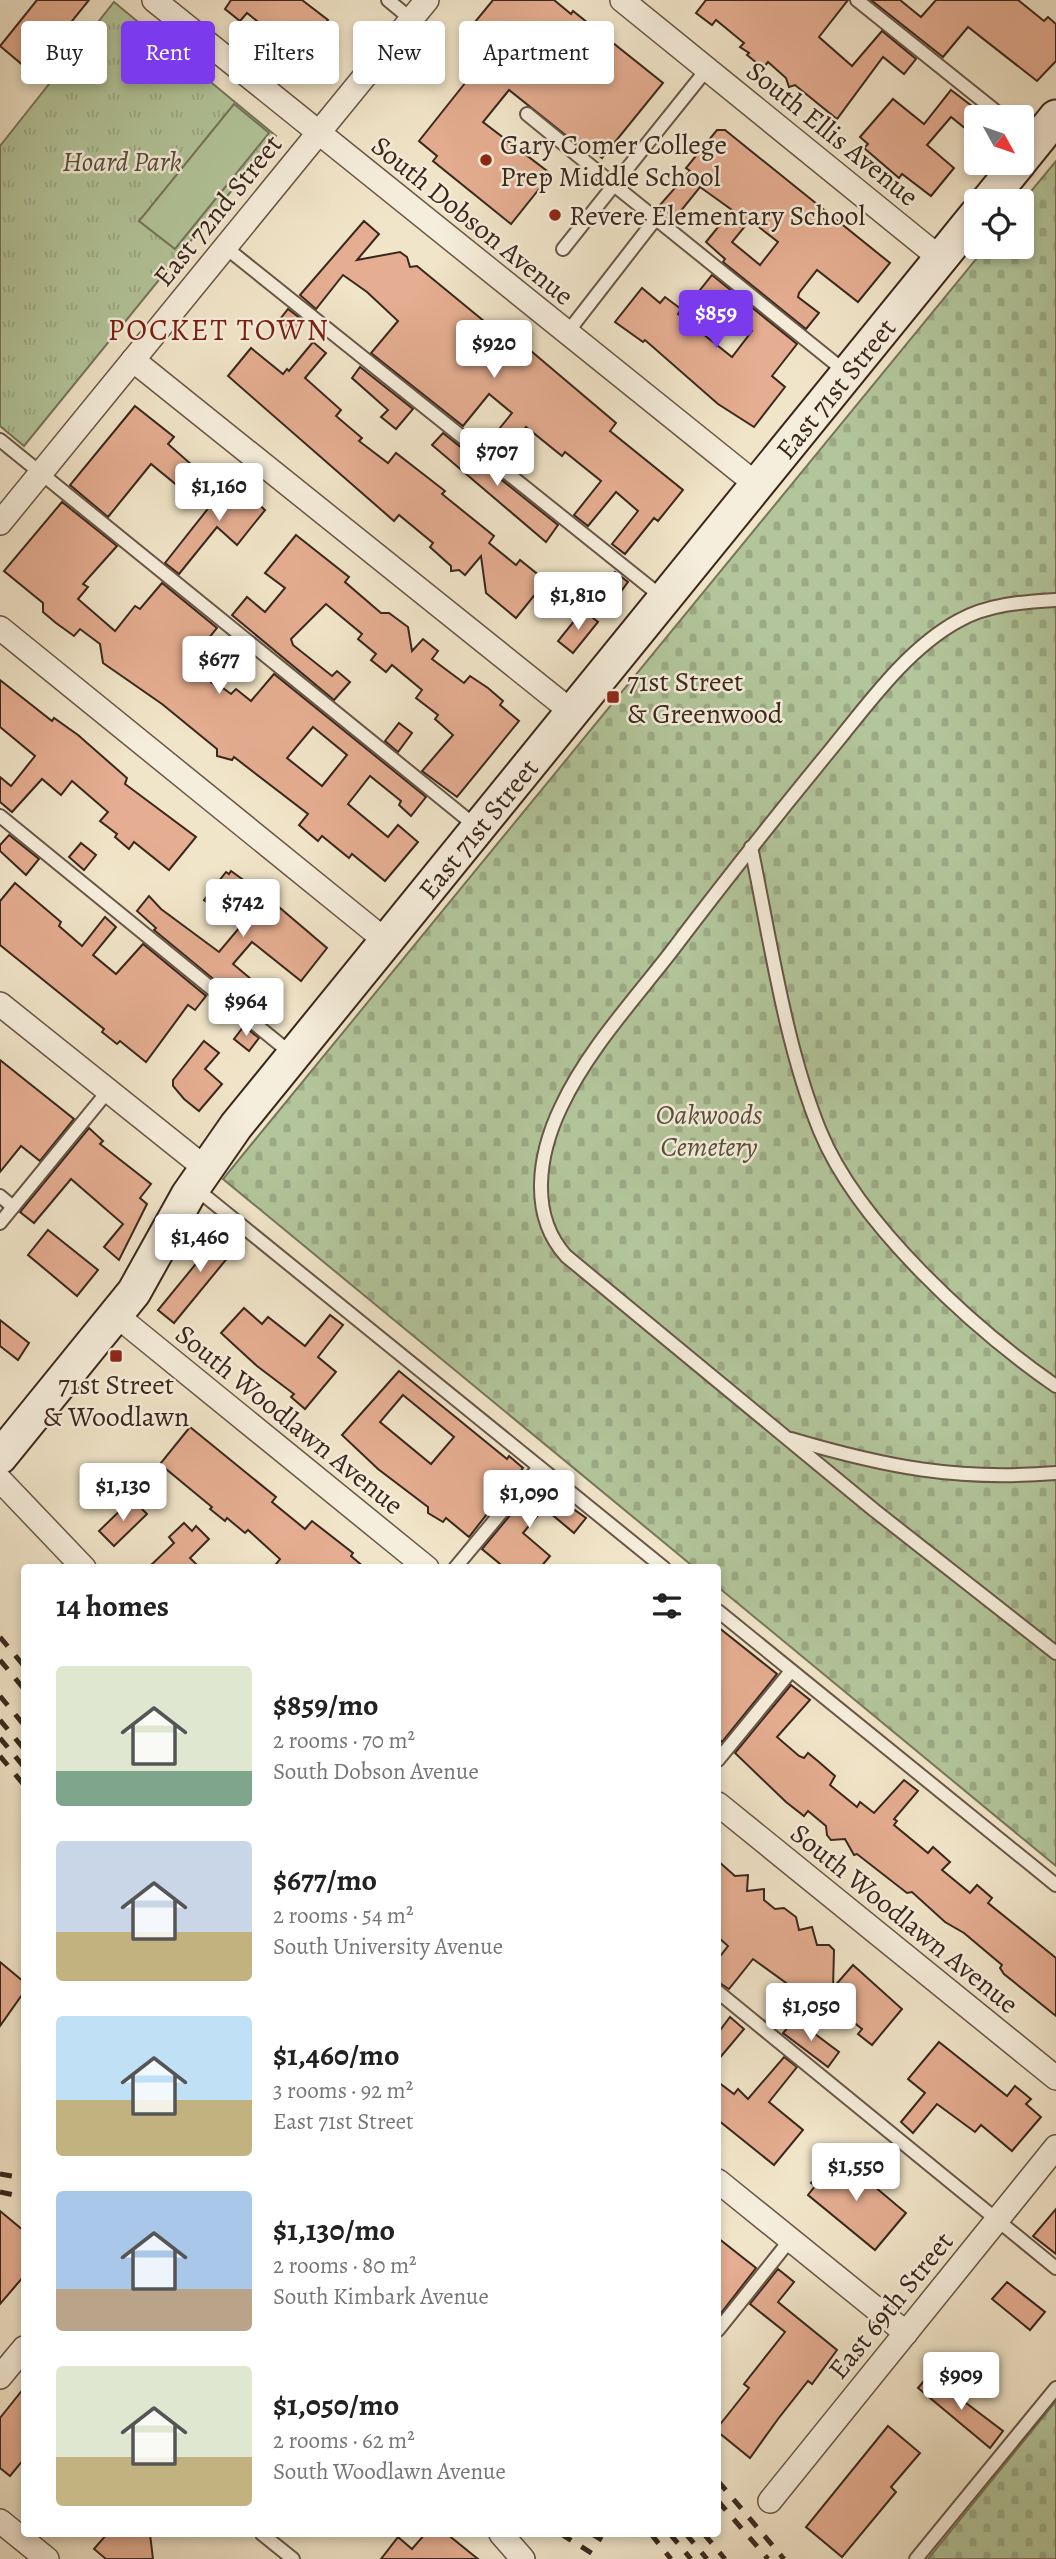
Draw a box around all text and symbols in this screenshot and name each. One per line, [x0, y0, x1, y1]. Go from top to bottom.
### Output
chip: Buy [21, 21, 107, 84]
chip: Rent [121, 21, 215, 84]
chip: Filters [229, 21, 339, 84]
chip: New [353, 21, 445, 84]
chip: Apartment [459, 21, 614, 84]
street label: South Ellis Avenue [738, 52, 926, 215]
north arrow [964, 105, 1034, 175]
map controls [964, 105, 1034, 259]
place label: Gary Comer College Prep Middle School [500, 126, 727, 196]
street label: East 72nd Street [145, 127, 291, 294]
street label: South Dobson Avenue [363, 127, 582, 314]
park label: Hoard Park [62, 143, 182, 181]
marker: Gary Comer College Prep Middle School [478, 152, 494, 168]
button: locate [964, 189, 1034, 259]
place label: Revere Elementary School [569, 197, 865, 235]
marker: Revere Elementary School [547, 207, 563, 223]
pin: $859 [675, 290, 757, 350]
text: $859 [695, 297, 737, 328]
district label: POCKET TOWN [108, 310, 330, 350]
street label: East 71st Street [767, 310, 905, 467]
pin: $920 [453, 320, 535, 380]
text: $920 [472, 327, 516, 358]
pin: $707 [456, 428, 538, 488]
text: $707 [476, 435, 518, 466]
pin: $1,160 [162, 463, 276, 523]
text: $1,160 [191, 470, 247, 501]
pin: $1,810 [521, 572, 635, 632]
text: $1,810 [550, 579, 606, 610]
pin: $677 [178, 636, 260, 696]
text: $677 [198, 643, 240, 674]
place label: 71st Street & Greenwood [627, 663, 784, 733]
marker: 71st Street & Greenwood [605, 689, 621, 705]
street label: East 71st Street [410, 751, 547, 908]
pin: $742 [202, 880, 284, 939]
text: $742 [222, 886, 264, 917]
pin: $964 [205, 978, 287, 1038]
text: $964 [225, 985, 267, 1016]
park label: Oakwoods Cemetery [656, 1096, 763, 1166]
pin: $1,460 [143, 1214, 257, 1274]
text: $1,460 [171, 1221, 229, 1252]
street label: South Woodlawn Avenue [167, 1316, 411, 1524]
marker: 71st Street & Woodlawn [108, 1348, 124, 1364]
place label: 71st Street & Woodlawn [43, 1366, 189, 1436]
pin: $1,130 [66, 1464, 180, 1523]
text: $1,130 [96, 1470, 150, 1501]
pin: $1,090 [472, 1470, 586, 1530]
text: $1,090 [500, 1477, 558, 1508]
text: 14 homes [56, 1586, 169, 1626]
icon: filters [648, 1587, 686, 1625]
text: $859/mo [273, 1685, 379, 1725]
icon: home [112, 1694, 196, 1778]
text: 2 rooms · 70 m² [273, 1725, 415, 1756]
text: South Dobson Avenue [273, 1756, 479, 1787]
street label: South Woodlawn Avenue [782, 1815, 1026, 2023]
text: $677/mo [273, 1860, 377, 1900]
icon: home [112, 1869, 196, 1953]
text: 2 rooms · 54 m² [273, 1900, 414, 1931]
text: South University Avenue [273, 1931, 503, 1962]
pin: $1,050 [754, 1983, 868, 2043]
text: $1,050 [782, 1990, 840, 2021]
text: $1,460/mo [273, 2035, 399, 2075]
icon: home [112, 2044, 196, 2128]
text: 3 rooms · 92 m² [273, 2075, 413, 2106]
text: East 71st Street [273, 2106, 414, 2137]
pin: $1,550 [799, 2144, 913, 2203]
text: $1,550 [828, 2150, 884, 2181]
text: $1,130/mo [273, 2210, 395, 2250]
icon: home [112, 2219, 196, 2303]
street label: East 69th Street [820, 2224, 962, 2387]
text: 2 rooms · 80 m² [273, 2250, 417, 2281]
text: South Kimbark Avenue [273, 2281, 489, 2312]
pin: $909 [920, 2352, 1002, 2412]
text: $909 [939, 2359, 983, 2390]
text: $1,050/mo [273, 2385, 399, 2425]
icon: home [112, 2394, 196, 2478]
text: 2 rooms · 62 m² [273, 2425, 415, 2456]
text: South Woodlawn Avenue [273, 2456, 506, 2487]

